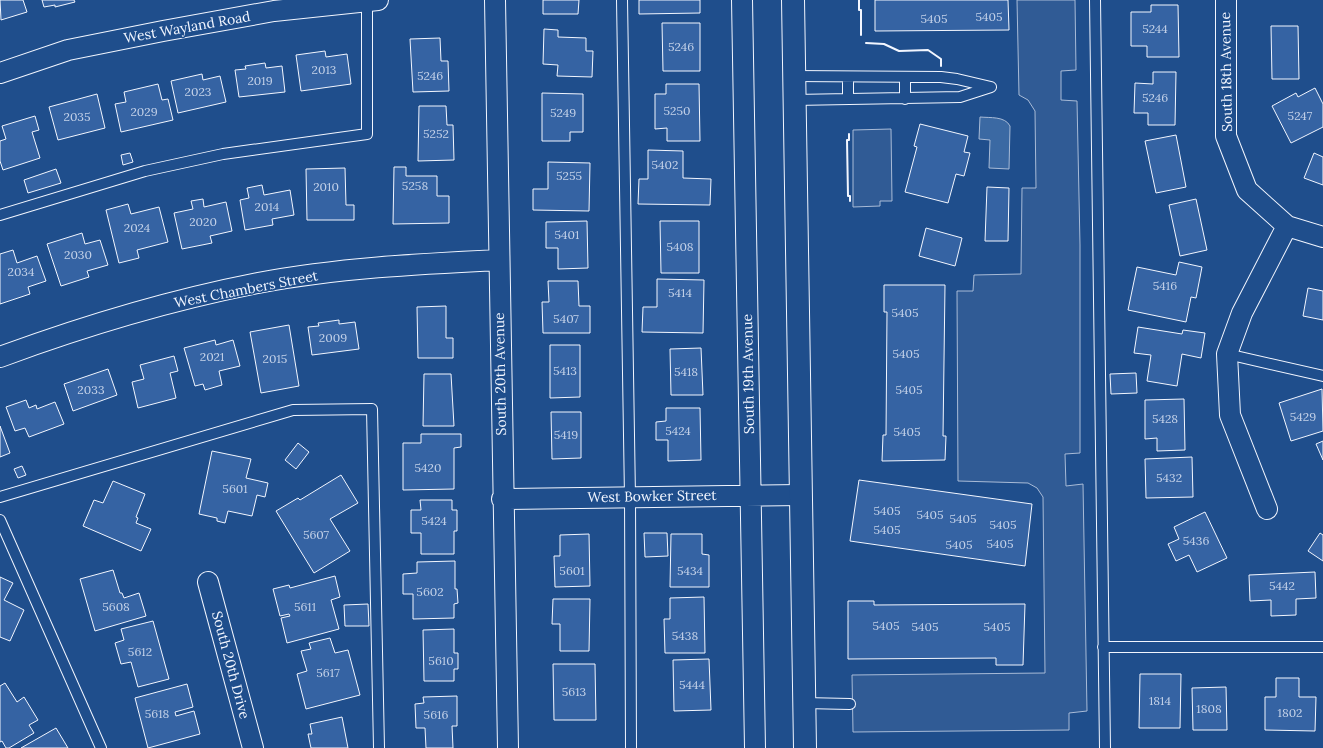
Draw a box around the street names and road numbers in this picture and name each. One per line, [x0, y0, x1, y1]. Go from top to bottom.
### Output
street label: West Wayland Road [122, 7, 252, 47]
street label: South 18th Avenue [1216, 11, 1236, 132]
street label: West Chambers Street [173, 266, 320, 312]
street label: South 20th Avenue [490, 312, 510, 436]
street label: South 19th Avenue [738, 313, 758, 434]
street label: West Bowker Street [587, 486, 717, 506]
street label: South 20th Drive [208, 609, 254, 721]

